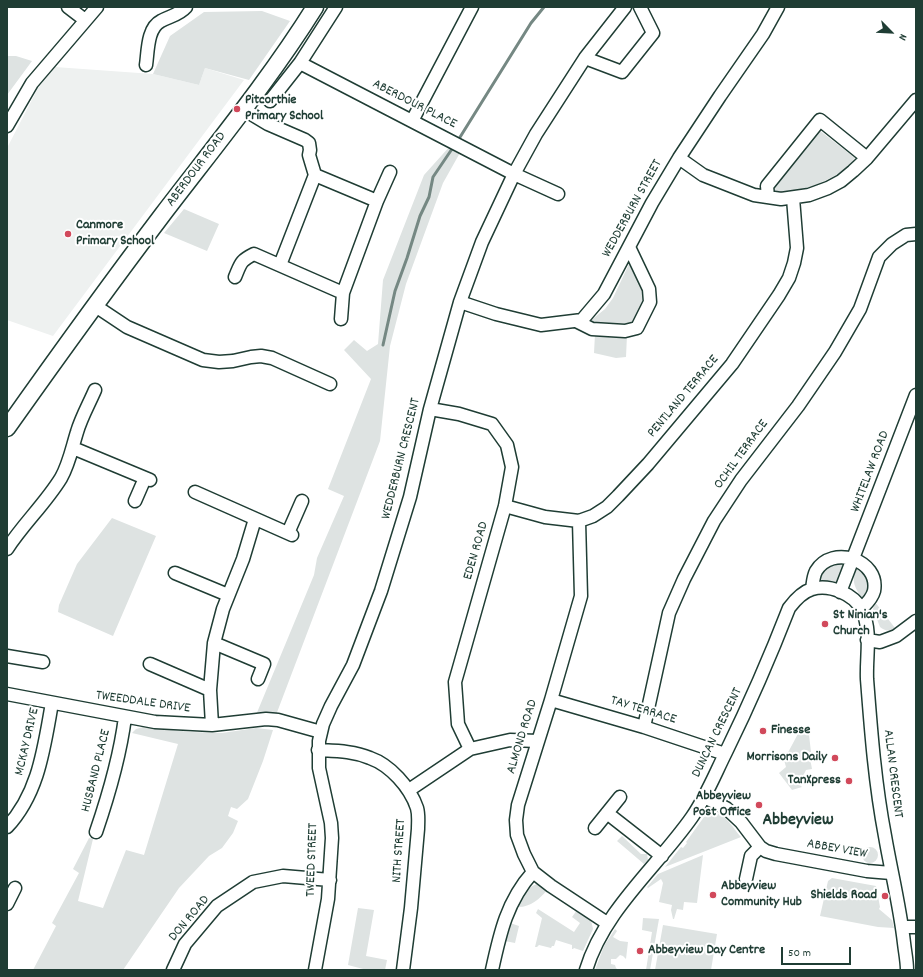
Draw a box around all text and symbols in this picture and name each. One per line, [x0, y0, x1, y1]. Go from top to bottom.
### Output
north arrow [871, 12, 911, 52]
text: N [894, 31, 910, 43]
street label: ABERDOUR PLACE [369, 77, 459, 133]
place label: Pitcorthie Primary School [245, 93, 323, 126]
marker: Pitcorthie Primary School [232, 104, 242, 114]
street label: ABERDOUR ROAD [163, 129, 231, 211]
street label: WEDDERBURN STREET [599, 157, 667, 261]
place label: Canmore Primary School [76, 218, 154, 250]
marker: Canmore Primary School [63, 229, 73, 239]
street label: PENTLAND TERRACE [645, 352, 723, 442]
street label: WEDDERBURN CRESCENT [379, 397, 425, 521]
street label: OCHIL TERRACE [711, 417, 773, 493]
street label: WHITELAW ROAD [848, 429, 894, 515]
street label: EDEN ROAD [461, 520, 493, 582]
place label: St Ninian's Church [833, 608, 888, 640]
marker: St Ninian's Church [820, 619, 830, 629]
street label: DUNCAN CRESCENT [689, 685, 747, 781]
street label: TWEEDDALE DRIVE [95, 688, 191, 718]
street label: TAY TERRACE [608, 693, 678, 729]
street label: ALMOND ROAD [504, 698, 542, 776]
street label: MCKAY DRIVE [12, 706, 44, 778]
place label: Finesse [771, 723, 810, 739]
marker: Finesse [758, 726, 768, 736]
street label: HUSBAND PLACE [79, 728, 115, 814]
street label: ALLAN CRESCENT [878, 729, 906, 819]
place label: Morrisons Daily [747, 750, 827, 766]
marker: Morrisons Daily [830, 753, 840, 763]
place label: TanXpress [788, 773, 841, 789]
marker: TanXpress [844, 776, 854, 786]
place label: Abbeyview Post Office [693, 789, 751, 822]
marker: Abbeyview Post Office [754, 800, 764, 810]
district label: Abbeyview [763, 811, 833, 833]
street label: NITH STREET [389, 818, 411, 884]
street label: TWEED STREET [303, 823, 323, 897]
street label: ABBEY VIEW [805, 836, 869, 864]
place label: Abbeyview Community Hub [721, 879, 802, 912]
place label: Shields Road [811, 888, 877, 904]
marker: Abbeyview Community Hub [708, 890, 718, 900]
marker: Shields Road [880, 891, 890, 901]
street label: DON ROAD [166, 892, 214, 946]
scale bar [783, 939, 853, 965]
place label: Abbeyview Day Centre [648, 943, 765, 959]
text: 50 m [788, 945, 811, 962]
marker: Abbeyview Day Centre [635, 946, 645, 956]

